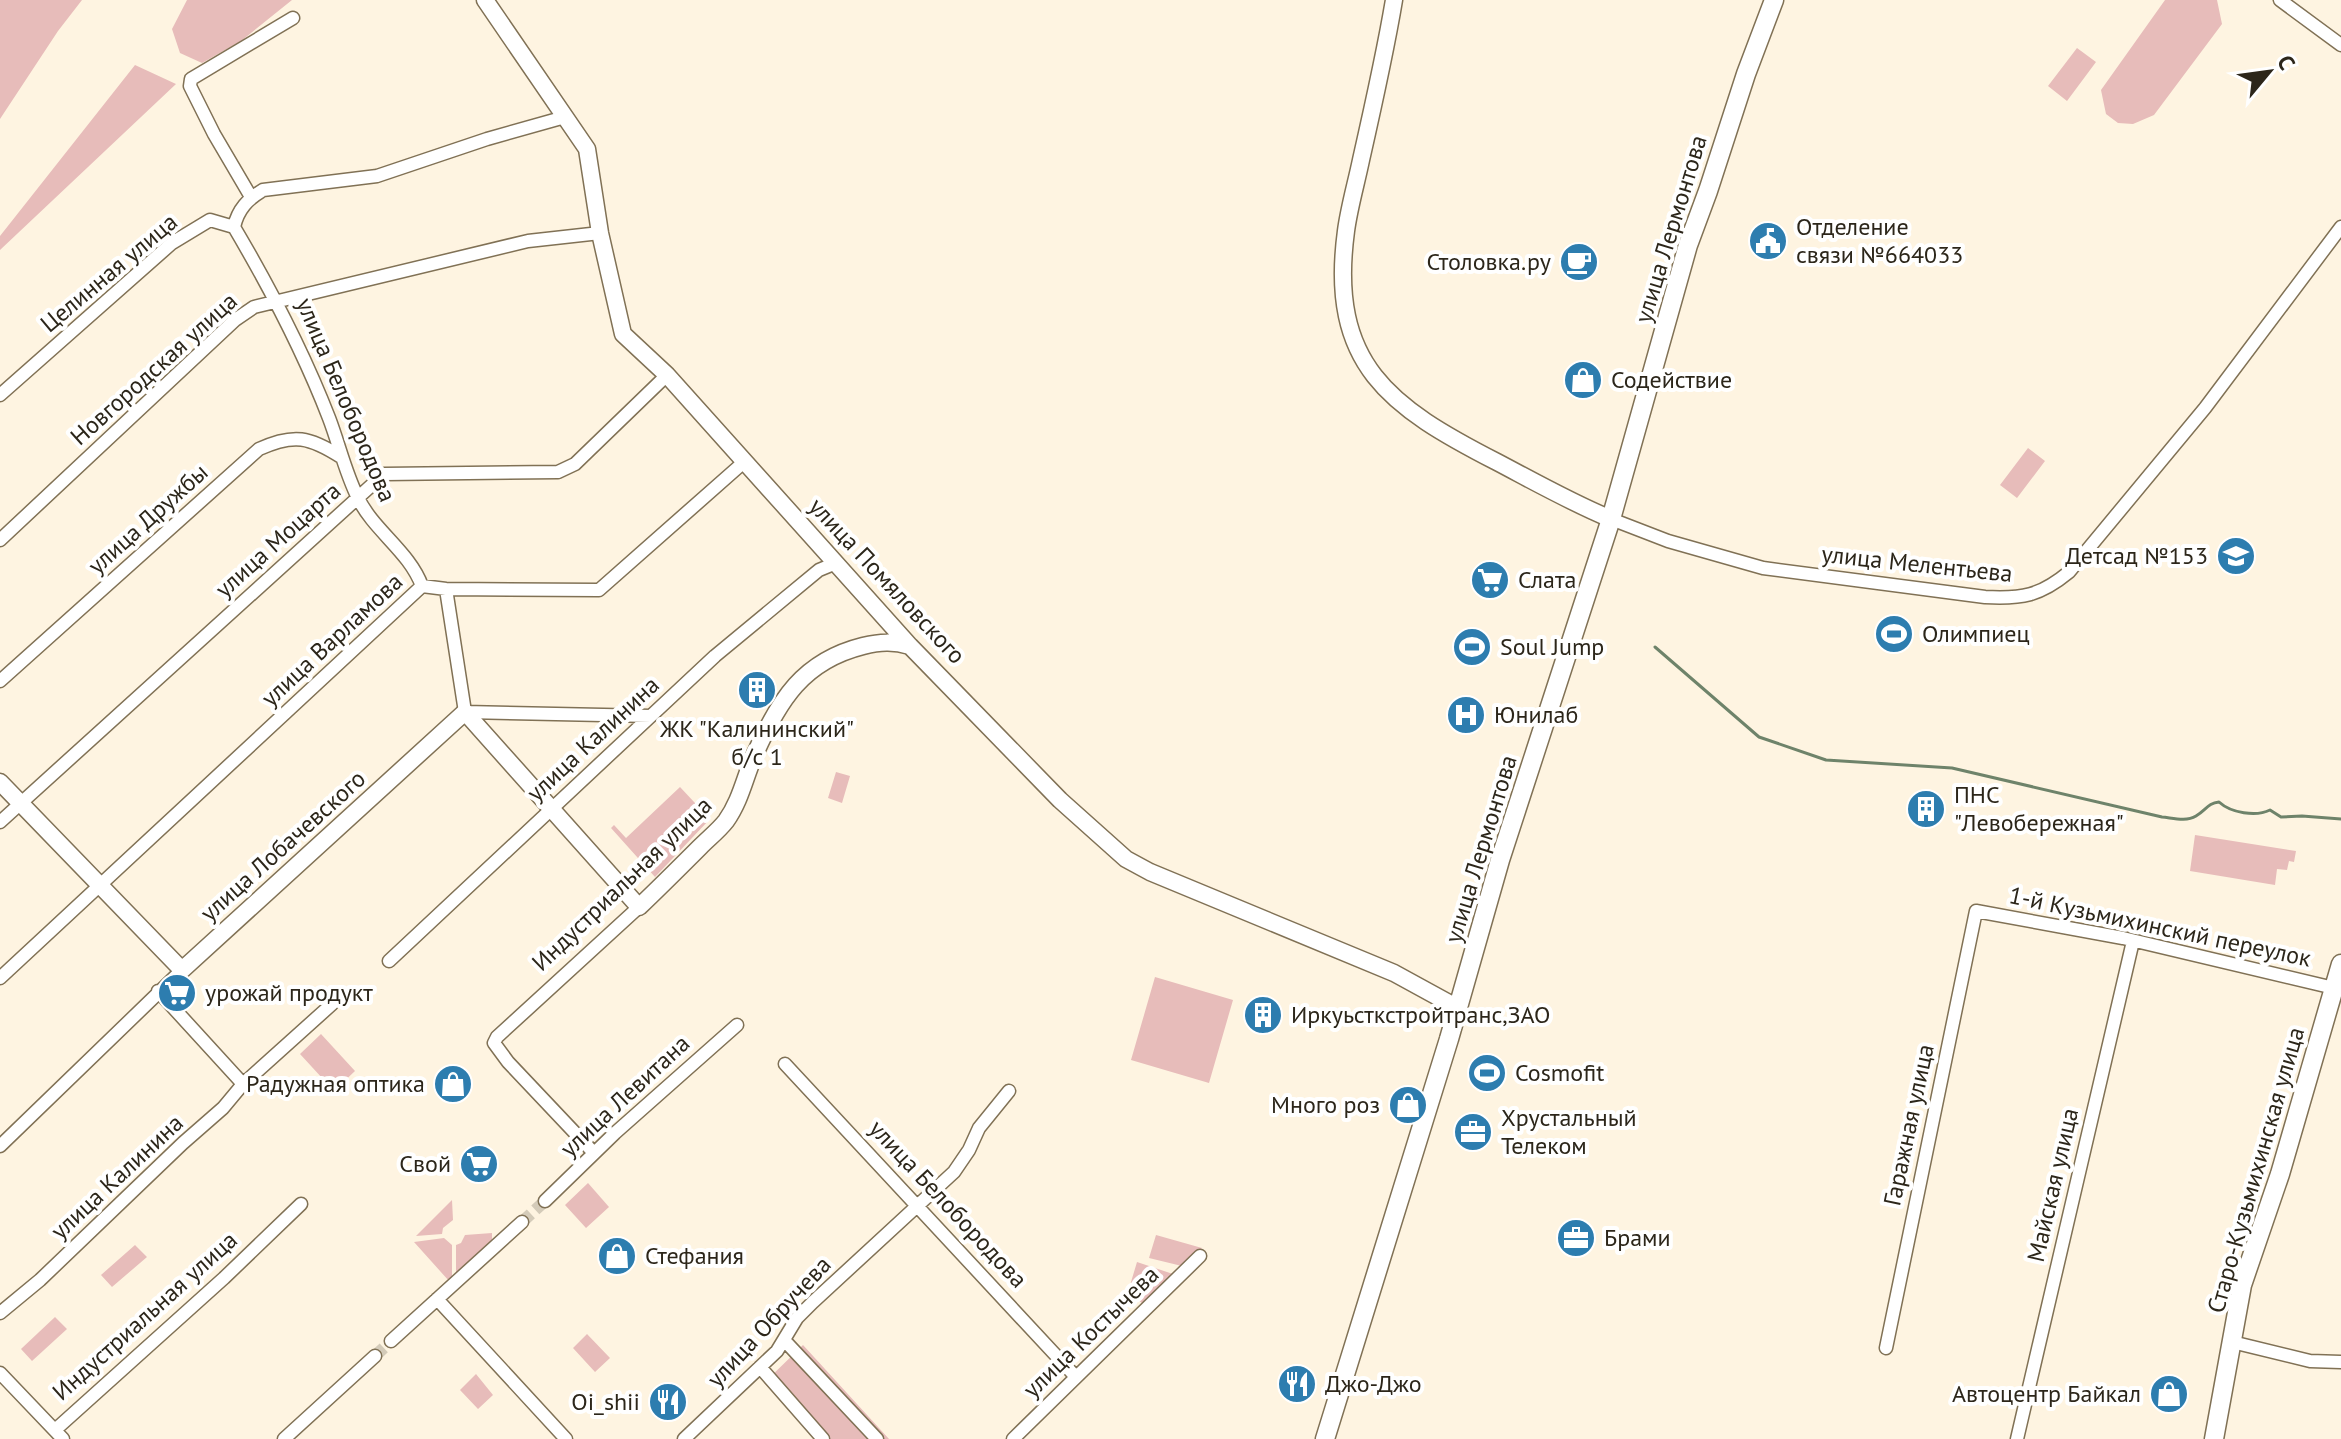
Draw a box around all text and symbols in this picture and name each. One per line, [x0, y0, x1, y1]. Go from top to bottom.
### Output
north arrow [2229, 32, 2309, 112]
text: С [2271, 50, 2302, 74]
street label: улица Лермонтова [1627, 131, 1714, 326]
street label: Целинная улица [34, 206, 184, 339]
place label: Отделение связи №664033 [1796, 211, 1963, 270]
public building icon: Отделение связи №664033 [1747, 220, 1789, 262]
cafe icon: Столовка.ру [1558, 241, 1600, 283]
place label: Столовка.ру [1427, 246, 1551, 277]
street label: Новгородская улица [64, 285, 244, 452]
street label: улица Белобородова [290, 293, 403, 506]
shop icon: Содействие [1562, 359, 1604, 401]
place label: Содействие [1611, 364, 1732, 395]
street label: улица Дружбы [81, 456, 214, 581]
street label: улица Моцарта [208, 475, 347, 604]
street label: улица Помяловского [802, 491, 972, 670]
school or university icon: Детсад №153 [2215, 535, 2257, 577]
street label: улица Мелентьева [1820, 538, 2014, 589]
place label: Детсад №153 [2065, 540, 2208, 571]
supermarket icon: Слата [1469, 559, 1511, 601]
place label: Слата [1518, 564, 1576, 595]
street label: улица Варламова [254, 566, 409, 713]
sports icon: Олимпиец [1873, 613, 1915, 655]
place label: Олимпиец [1922, 618, 2030, 649]
sports icon: Soul Jump [1451, 626, 1493, 668]
place label: Soul Jump [1500, 631, 1604, 662]
street label: улица Калинина [520, 669, 665, 808]
building icon: ЖК "Калининский" б/с 1 [736, 669, 778, 711]
hospital icon: Юнилаб [1445, 694, 1487, 736]
place label: Юнилаб [1494, 699, 1578, 730]
place label: ЖК "Калининский" б/с 1 [659, 713, 854, 772]
street label: улица Лермонтова [1437, 751, 1524, 946]
street label: улица Лобачевского [194, 763, 372, 928]
place label: ПНС "Левобережная" [1954, 779, 2124, 838]
building icon: ПНС "Левобережная" [1905, 788, 1947, 830]
street label: Индустриальная улица [525, 790, 718, 978]
street label: 1-й Кузьмихинский переулок [2006, 879, 2314, 974]
supermarket icon: урожай продукт [156, 972, 198, 1014]
place label: урожай продукт [205, 977, 373, 1008]
building icon: Иркуьсткстройтранс,ЗАО [1242, 994, 1284, 1036]
place label: Иркуьсткстройтранс,ЗАО [1291, 999, 1550, 1030]
street label: Старо-Кузьмихинская улица [2200, 1023, 2311, 1316]
street label: улица Левитана [553, 1028, 696, 1164]
street label: Гаражная улица [1876, 1041, 1941, 1208]
sports icon: Cosmofit [1466, 1052, 1508, 1094]
place label: Cosmofit [1515, 1057, 1604, 1088]
shop icon: Радужная оптика [432, 1063, 474, 1105]
place label: Радужная оптика [246, 1068, 425, 1099]
shop icon: Много роз [1387, 1084, 1429, 1126]
place label: Много роз [1271, 1089, 1380, 1120]
place label: Хрустальный Телеком [1501, 1102, 1637, 1161]
street label: Майская улица [2020, 1105, 2085, 1265]
street label: улица Калинина [44, 1107, 189, 1246]
office icon: Хрустальный Телеком [1452, 1111, 1494, 1153]
street label: улица Белобородова [863, 1113, 1034, 1294]
supermarket icon: Свой [458, 1143, 500, 1185]
place label: Свой [399, 1148, 451, 1179]
office icon: Брами [1555, 1217, 1597, 1259]
place label: Брами [1604, 1222, 1671, 1253]
street label: Индустриальная улица [46, 1224, 244, 1407]
shop icon: Стефания [596, 1235, 638, 1277]
place label: Стефания [645, 1240, 744, 1271]
street label: улица Обручева [700, 1249, 837, 1394]
street label: улица Костычева [1016, 1259, 1165, 1404]
restaurant icon: Джо-Джо [1276, 1363, 1318, 1405]
place label: Джо-Джо [1325, 1368, 1422, 1399]
shop icon: Автоцентр Байкал [2148, 1373, 2190, 1415]
place label: Автоцентр Байкал [1952, 1378, 2141, 1409]
restaurant icon: Oi_shii [647, 1381, 689, 1423]
place label: Oi_shii [571, 1386, 640, 1417]

